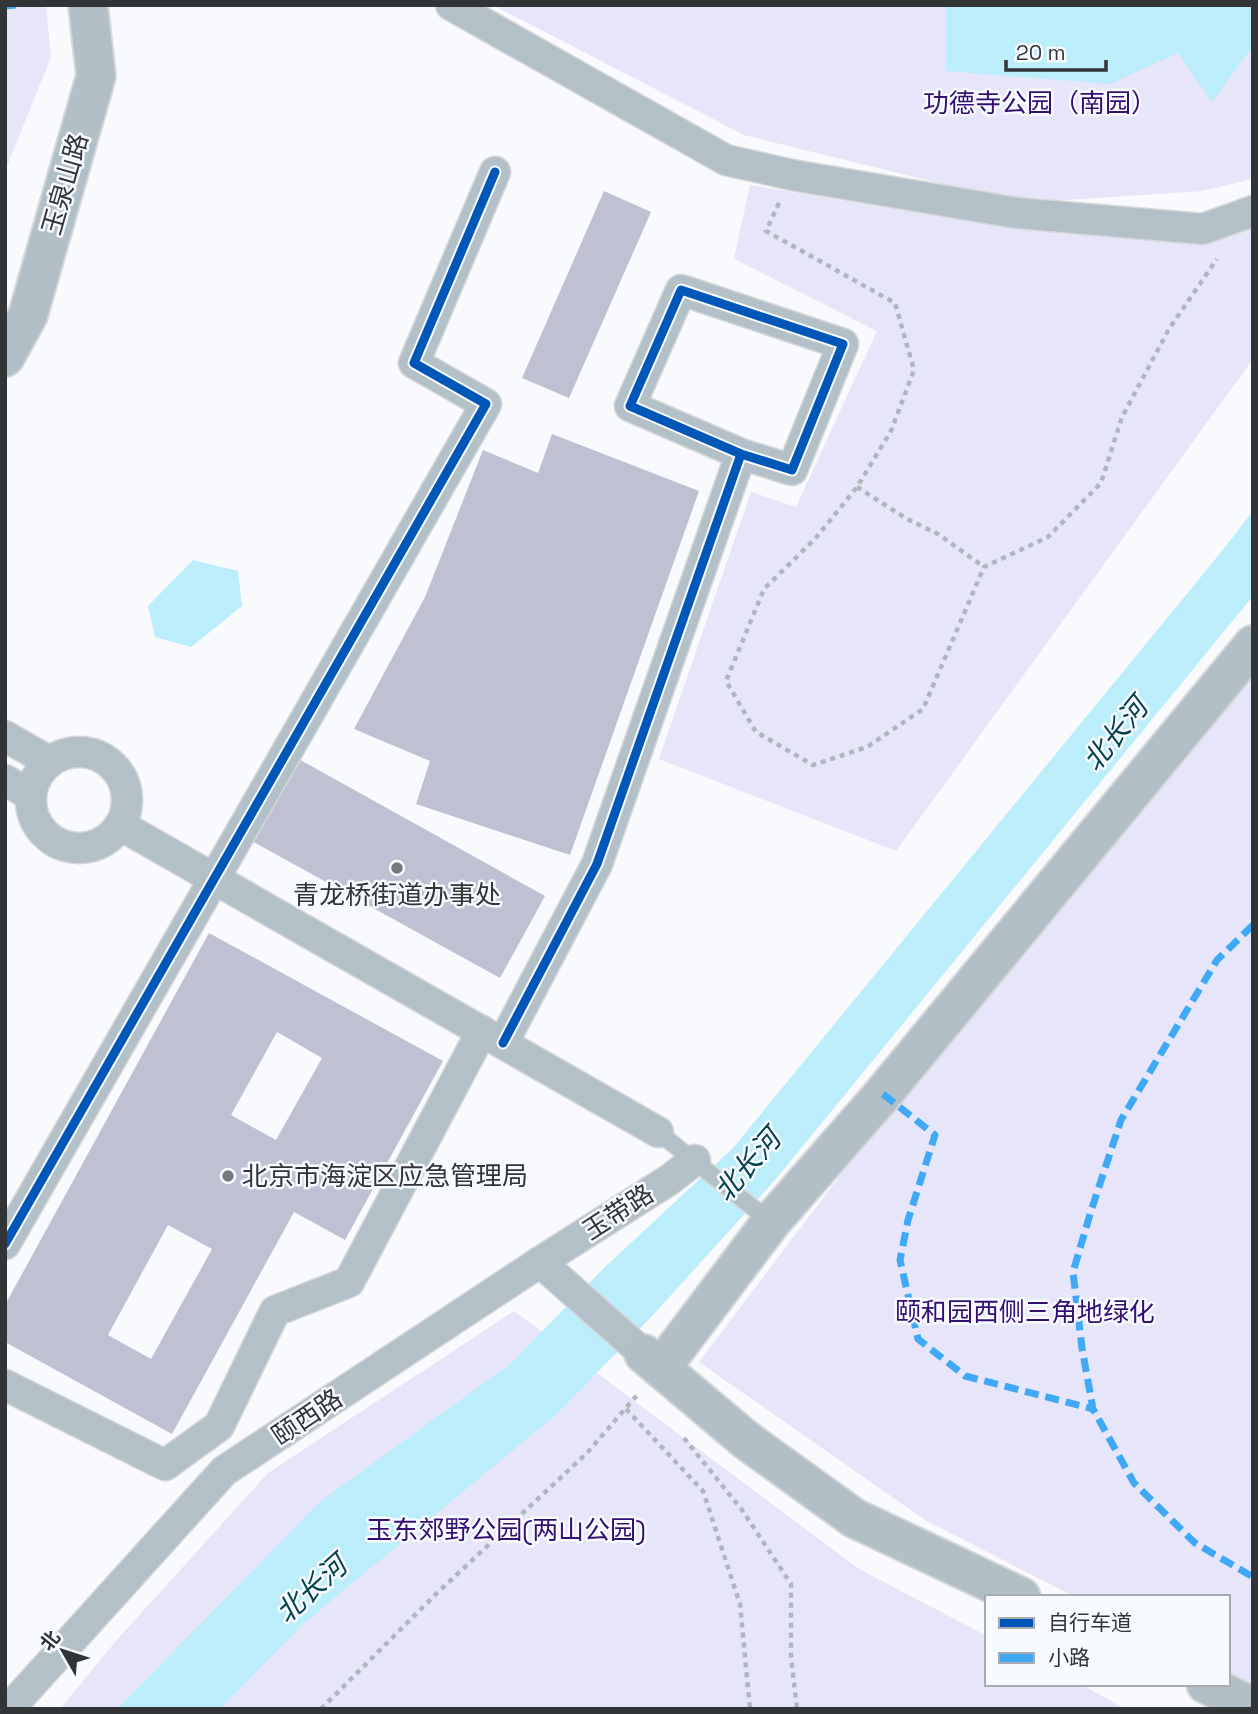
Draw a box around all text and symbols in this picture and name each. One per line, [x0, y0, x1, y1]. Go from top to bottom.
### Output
scale bar [1006, 28, 1106, 72]
text: 20 m [1016, 39, 1066, 66]
park label: 功德寺公园（南园） [923, 86, 1157, 120]
street label: 玉泉山路 [34, 129, 96, 239]
water label: 北长河 [1075, 686, 1159, 778]
marker: 青龙桥街道办事处 [389, 860, 405, 876]
place label: 青龙桥街道办事处 [293, 878, 501, 912]
water label: 北长河 [706, 1118, 791, 1209]
place label: 北京市海淀区应急管理局 [242, 1159, 528, 1193]
marker: 北京市海淀区应急管理局 [220, 1168, 236, 1184]
street label: 玉带路 [576, 1176, 660, 1248]
park label: 颐和园西侧三角地绿化 [895, 1295, 1155, 1329]
street label: 颐西路 [265, 1381, 349, 1453]
park label: 玉东郊野公园(两山公园) [366, 1513, 646, 1547]
water label: 北长河 [268, 1544, 358, 1630]
legend [985, 1595, 1230, 1686]
text: 自行车道 [1048, 1609, 1132, 1636]
north arrow [28, 1616, 98, 1686]
text: 北 [34, 1625, 66, 1656]
text: 小路 [1048, 1644, 1090, 1671]

